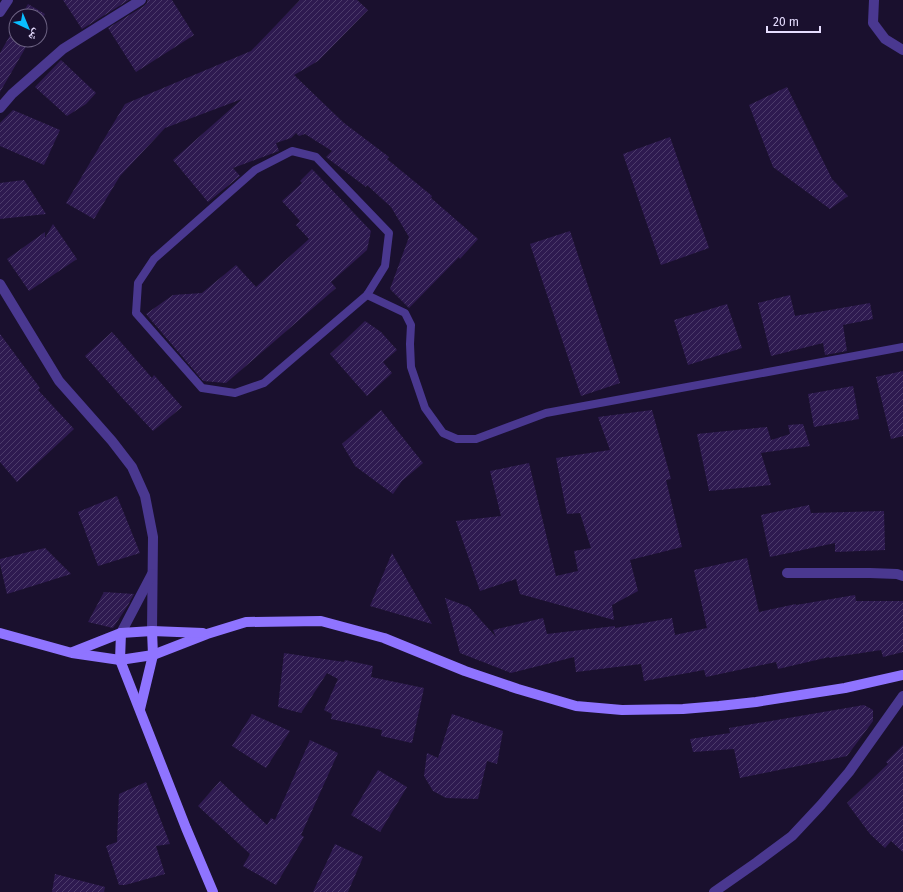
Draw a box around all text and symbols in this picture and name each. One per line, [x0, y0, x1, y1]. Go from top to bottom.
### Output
north arrow [8, 8, 48, 48]
scale bar [767, 8, 820, 34]
text: 20 m [773, 15, 799, 29]
text: ش [25, 25, 43, 44]

